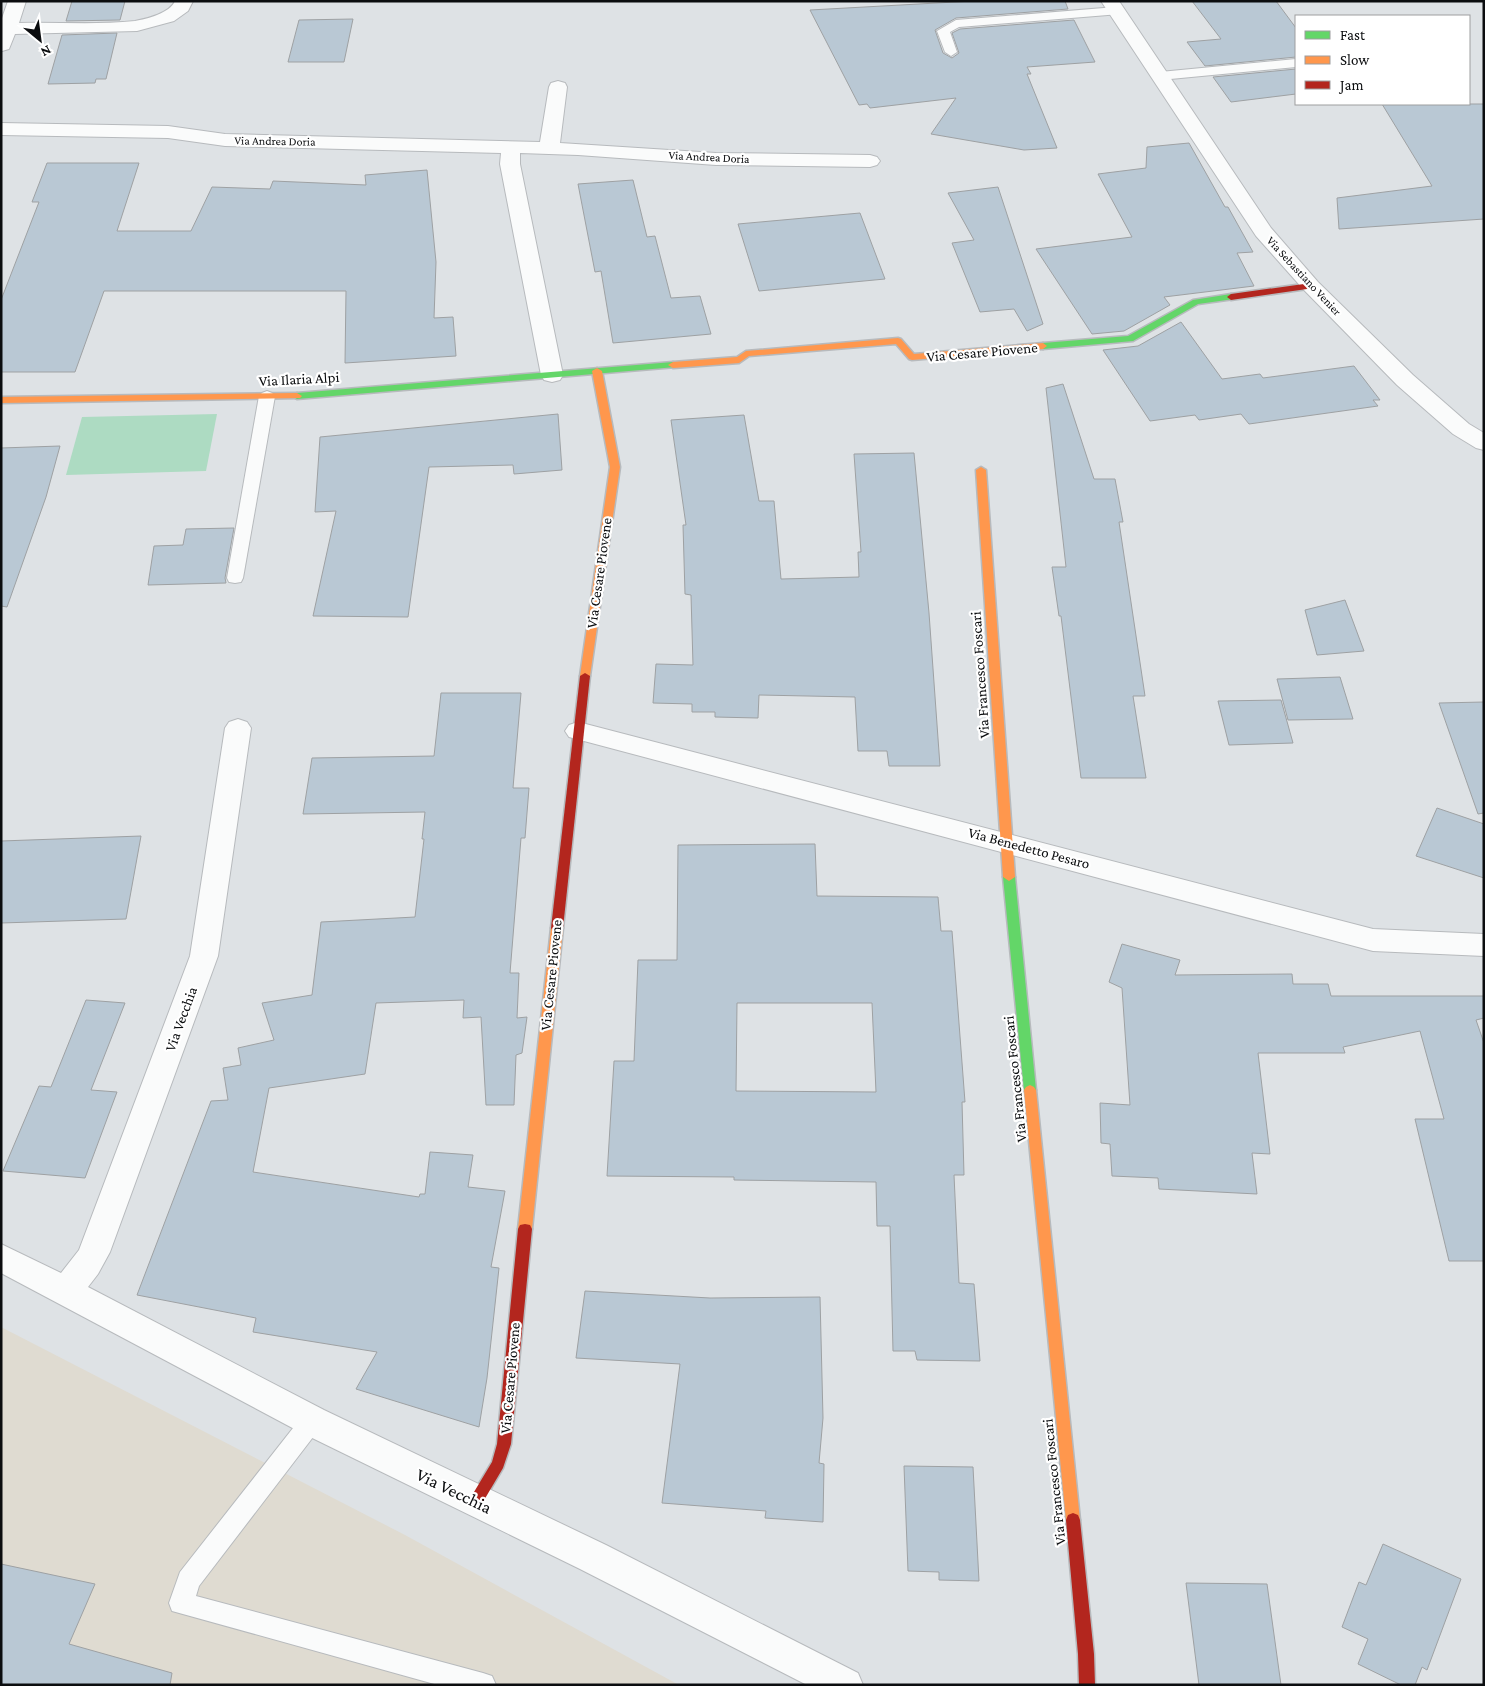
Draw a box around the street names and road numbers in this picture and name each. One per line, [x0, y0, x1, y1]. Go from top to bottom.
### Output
street label: Via Andrea Doria [234, 133, 316, 149]
street label: Via Andrea Doria [668, 148, 750, 166]
street label: Via Sebastiano Venier [1264, 234, 1345, 319]
street label: Via Cesare Piovene [926, 339, 1039, 365]
street label: Via Ilaria Alpi [258, 369, 340, 390]
street label: Via Cesare Piovene [583, 516, 615, 629]
street label: Via Francesco Foscari [968, 611, 992, 739]
street label: Via Benedetto Pesaro [966, 824, 1092, 872]
street label: Via Cesare Piovene [537, 918, 565, 1031]
street label: Via Vecchia [162, 984, 200, 1054]
street label: Via Francesco Foscari [1000, 1015, 1030, 1143]
street label: Via Cesare Piovene [497, 1321, 523, 1434]
street label: Via Francesco Foscari [1039, 1418, 1069, 1546]
street label: Via Vecchia [413, 1464, 495, 1518]

